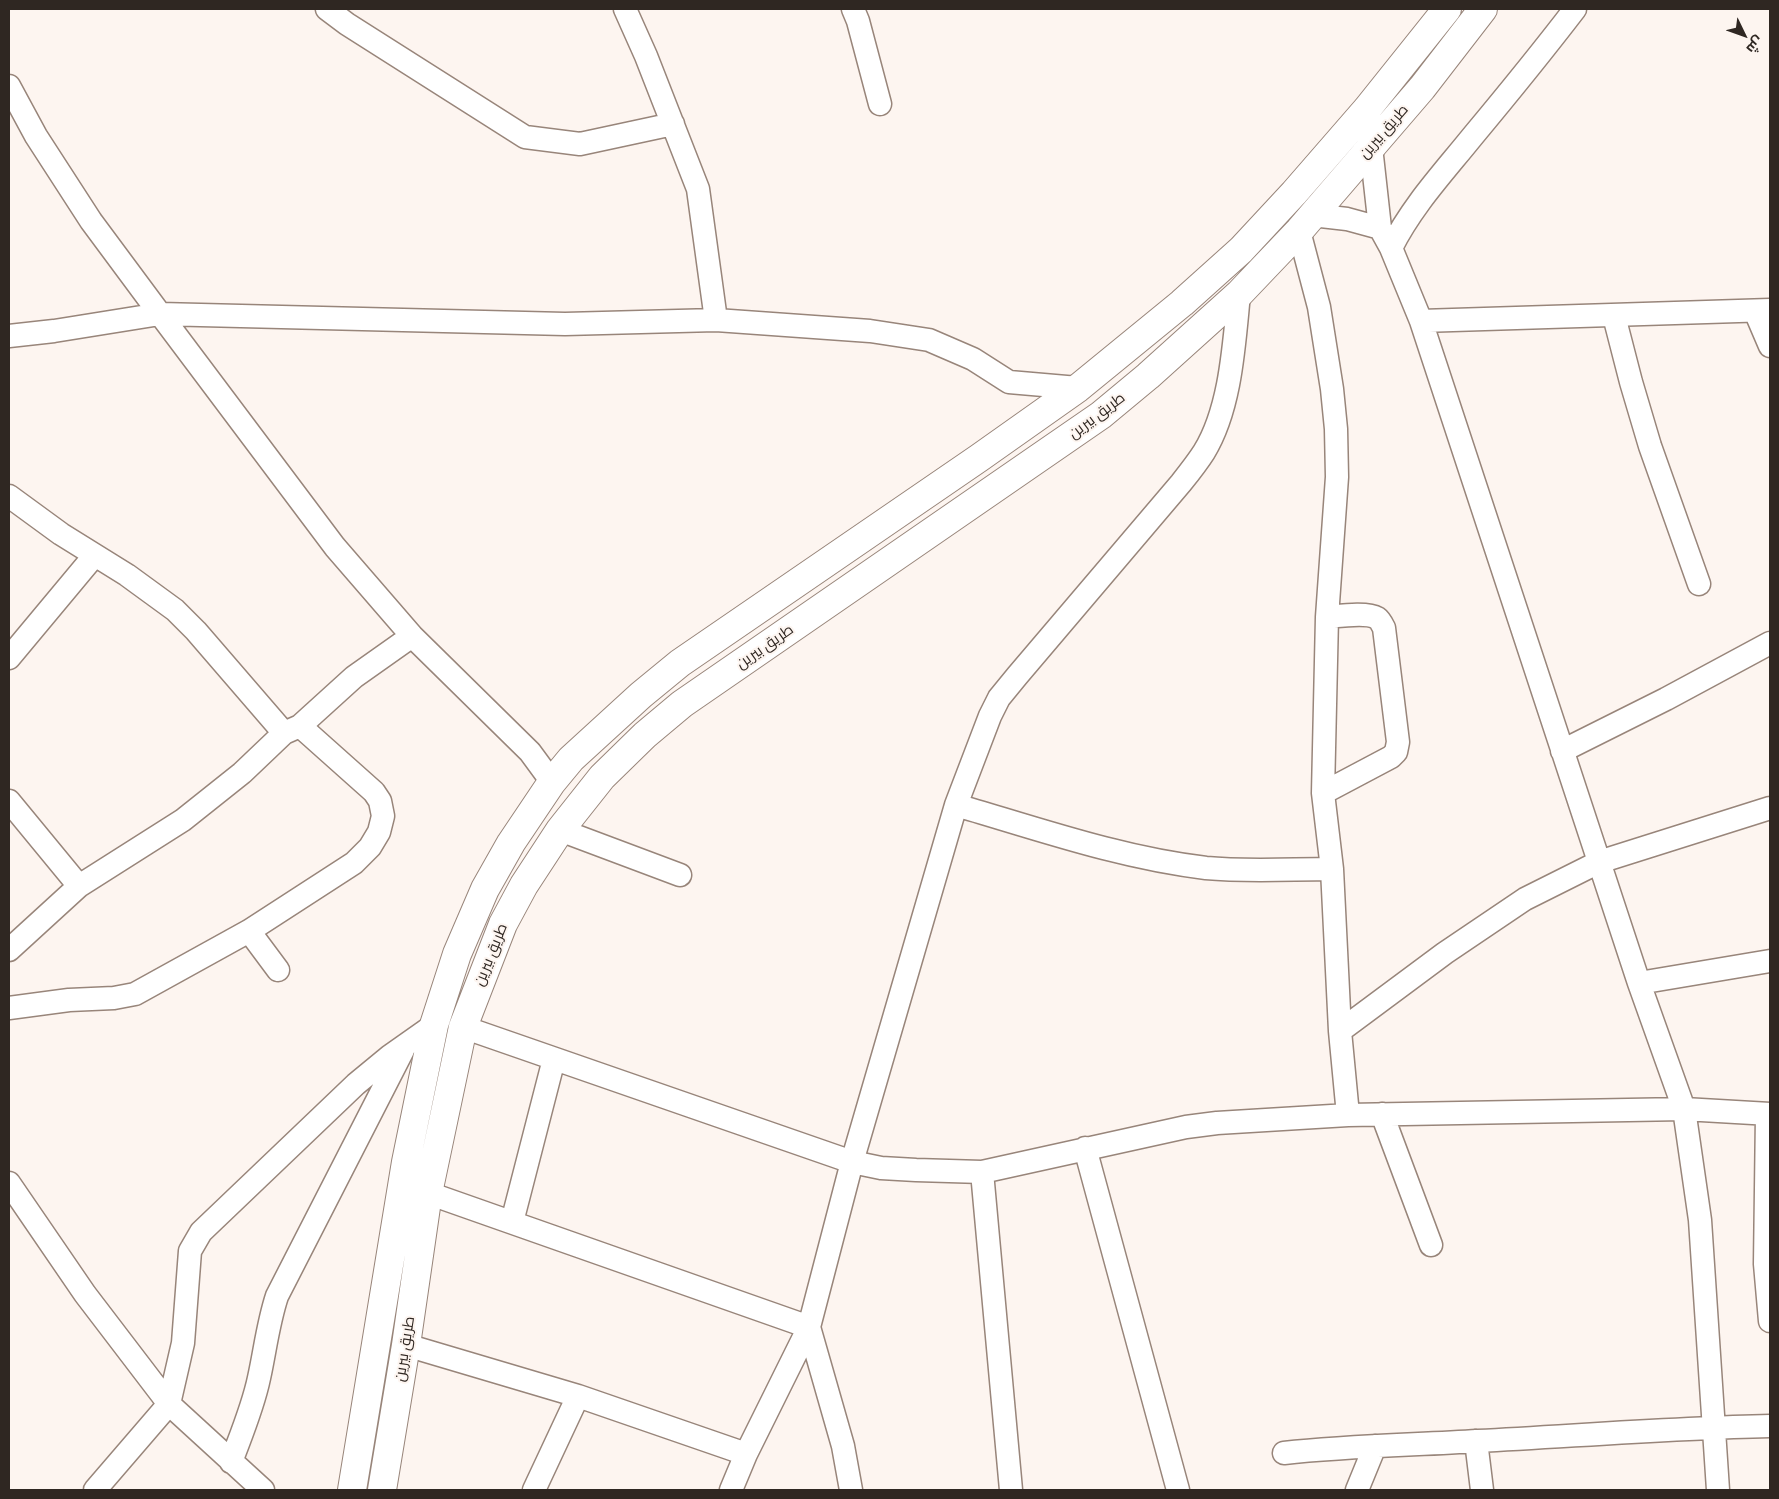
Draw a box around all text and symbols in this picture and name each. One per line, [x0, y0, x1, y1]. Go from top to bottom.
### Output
north arrow [1719, 10, 1769, 60]
text: ش [1742, 32, 1769, 58]
street label: طريق بيرين [1356, 101, 1412, 163]
street label: طريق بيرين [1065, 389, 1129, 443]
street label: طريق بيرين [733, 621, 797, 673]
street label: طريق بيرين [470, 921, 512, 989]
street label: طريق بيرين [391, 1315, 419, 1383]

